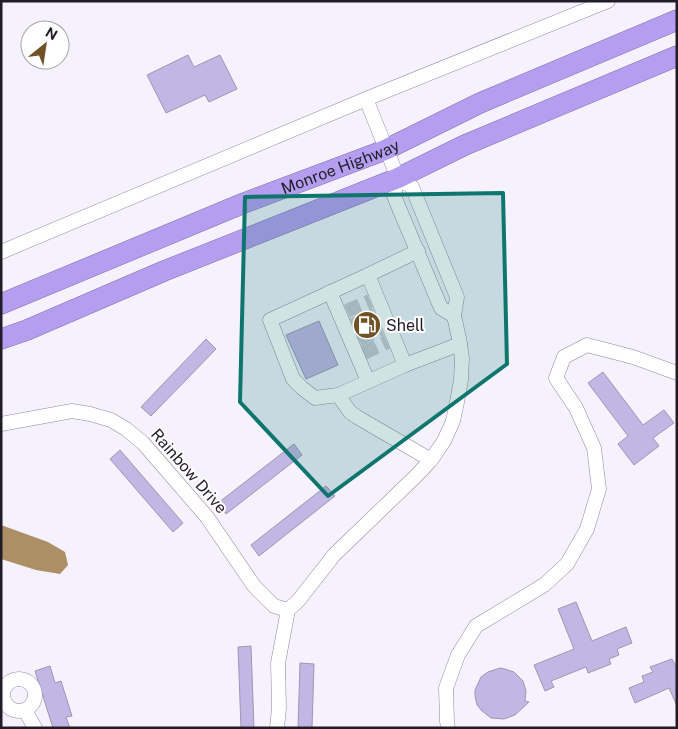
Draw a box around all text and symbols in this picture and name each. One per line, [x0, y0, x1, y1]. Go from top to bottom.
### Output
north arrow [20, 20, 70, 70]
text: N [43, 24, 60, 43]
street label: Monroe Highway [278, 135, 403, 198]
fuel station icon: Shell [352, 310, 382, 340]
place label: Shell [386, 316, 425, 335]
street label: Rainbow Drive [147, 425, 231, 517]

